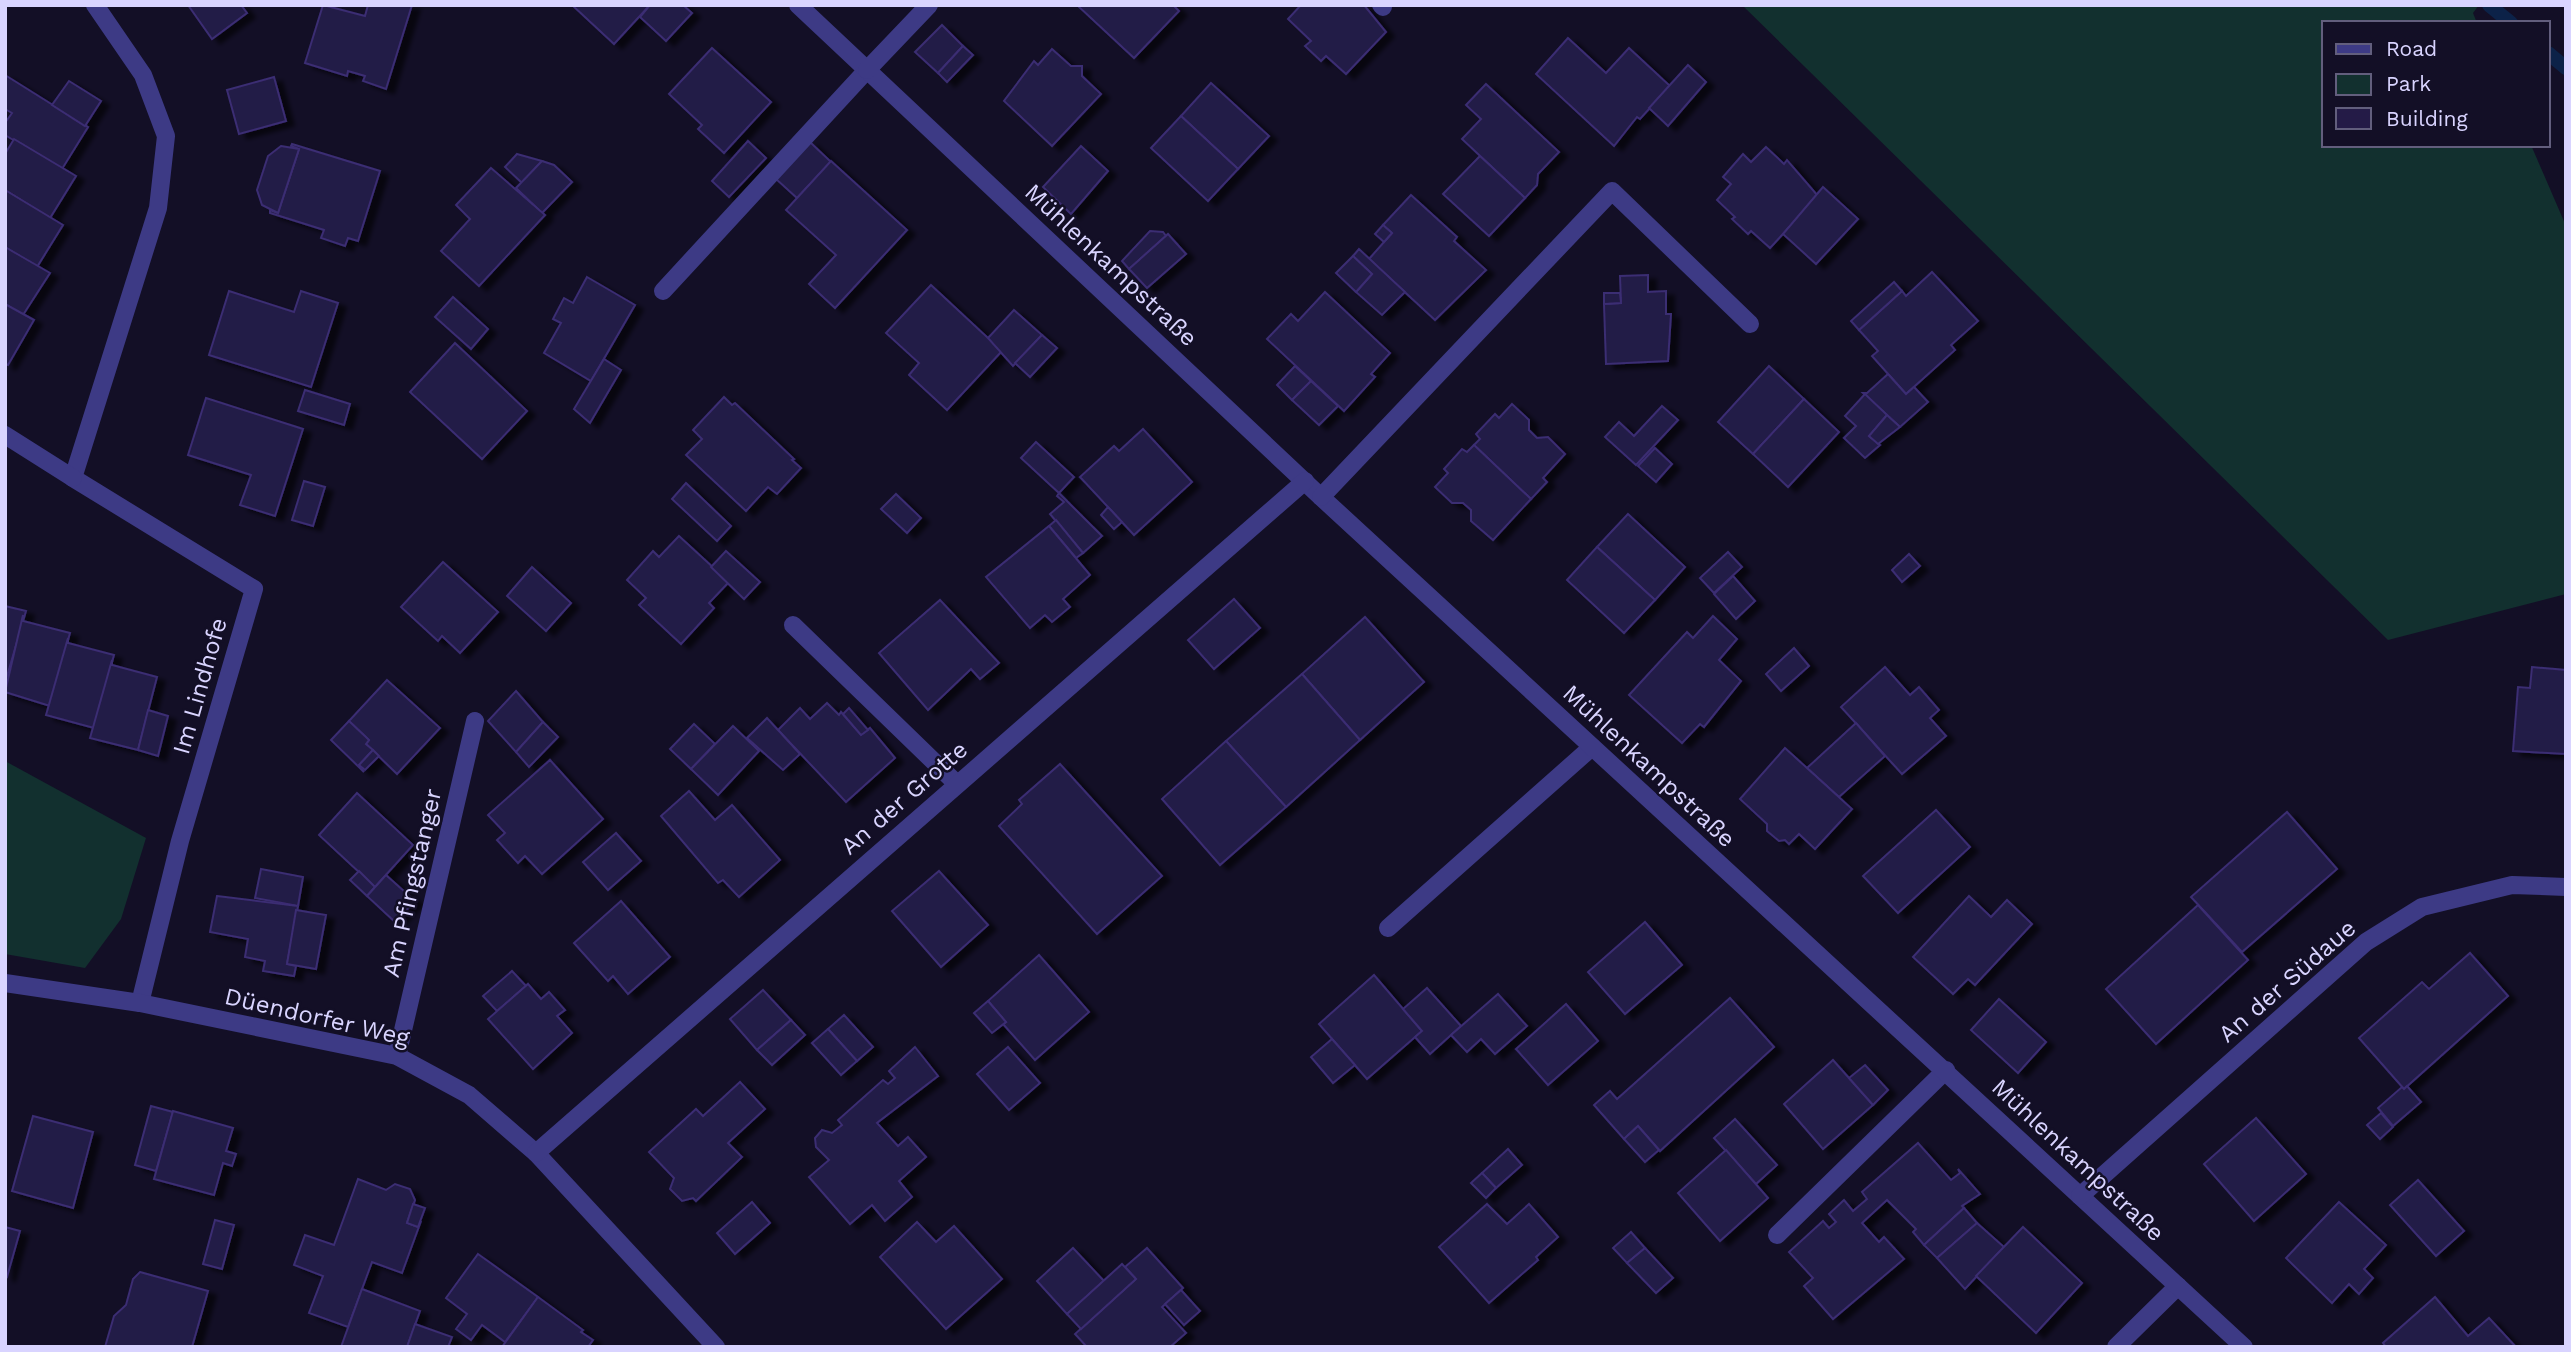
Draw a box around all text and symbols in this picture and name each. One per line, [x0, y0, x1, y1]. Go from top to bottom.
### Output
legend [2322, 21, 2550, 147]
text: Road [2386, 36, 2437, 61]
text: Park [2386, 71, 2431, 96]
text: Building [2386, 106, 2468, 131]
street label: Mühlenkampstraße [1019, 178, 1203, 352]
street label: Im Lindhofe [167, 615, 233, 757]
street label: Mühlenkampstraße [1557, 679, 1741, 853]
street label: An der Grotte [835, 735, 973, 861]
street label: Am Pfingstanger [377, 786, 447, 980]
street label: An der Südaue [2213, 914, 2361, 1048]
street label: Düendorfer Weg [222, 982, 412, 1052]
street label: Mühlenkampstraße [1986, 1073, 2170, 1247]

